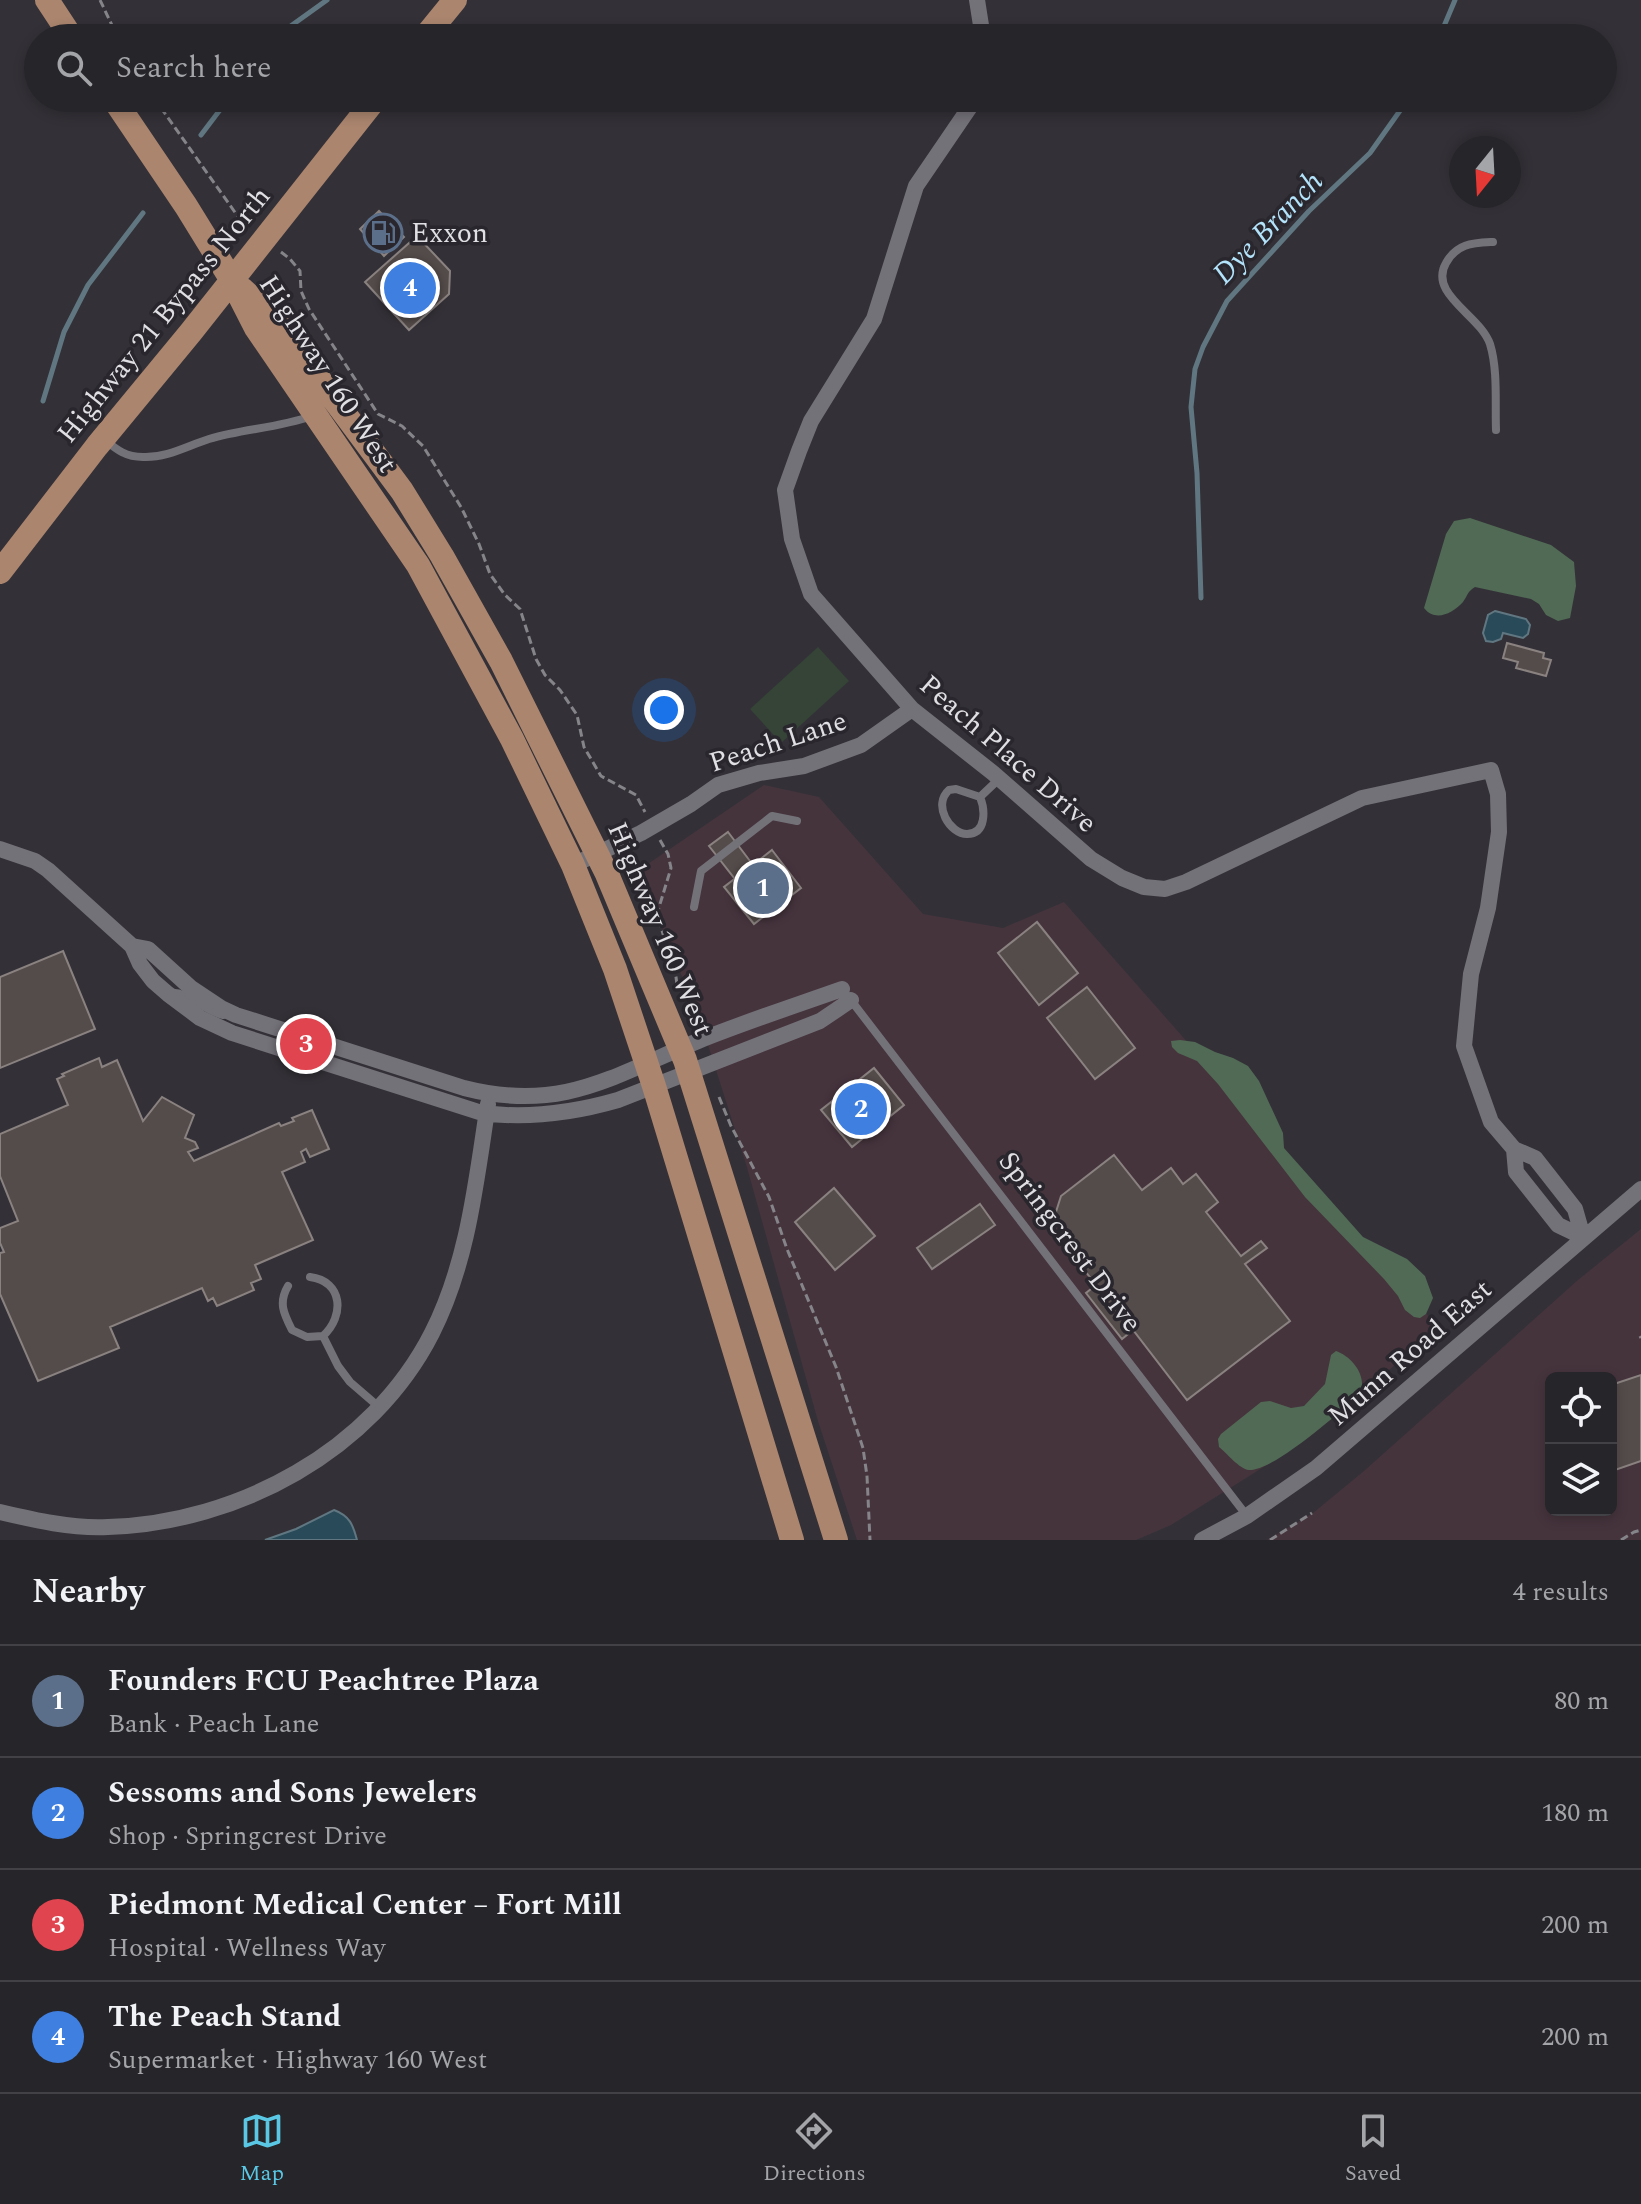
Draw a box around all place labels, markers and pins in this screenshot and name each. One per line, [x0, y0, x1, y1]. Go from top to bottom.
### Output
fuel station icon: Exxon [362, 212, 404, 254]
place label: Exxon [411, 212, 488, 255]
pin: 4 [384, 258, 436, 318]
pin: 1 [737, 858, 789, 918]
pin: 3 [280, 1014, 332, 1074]
pin: 2 [835, 1079, 887, 1139]

